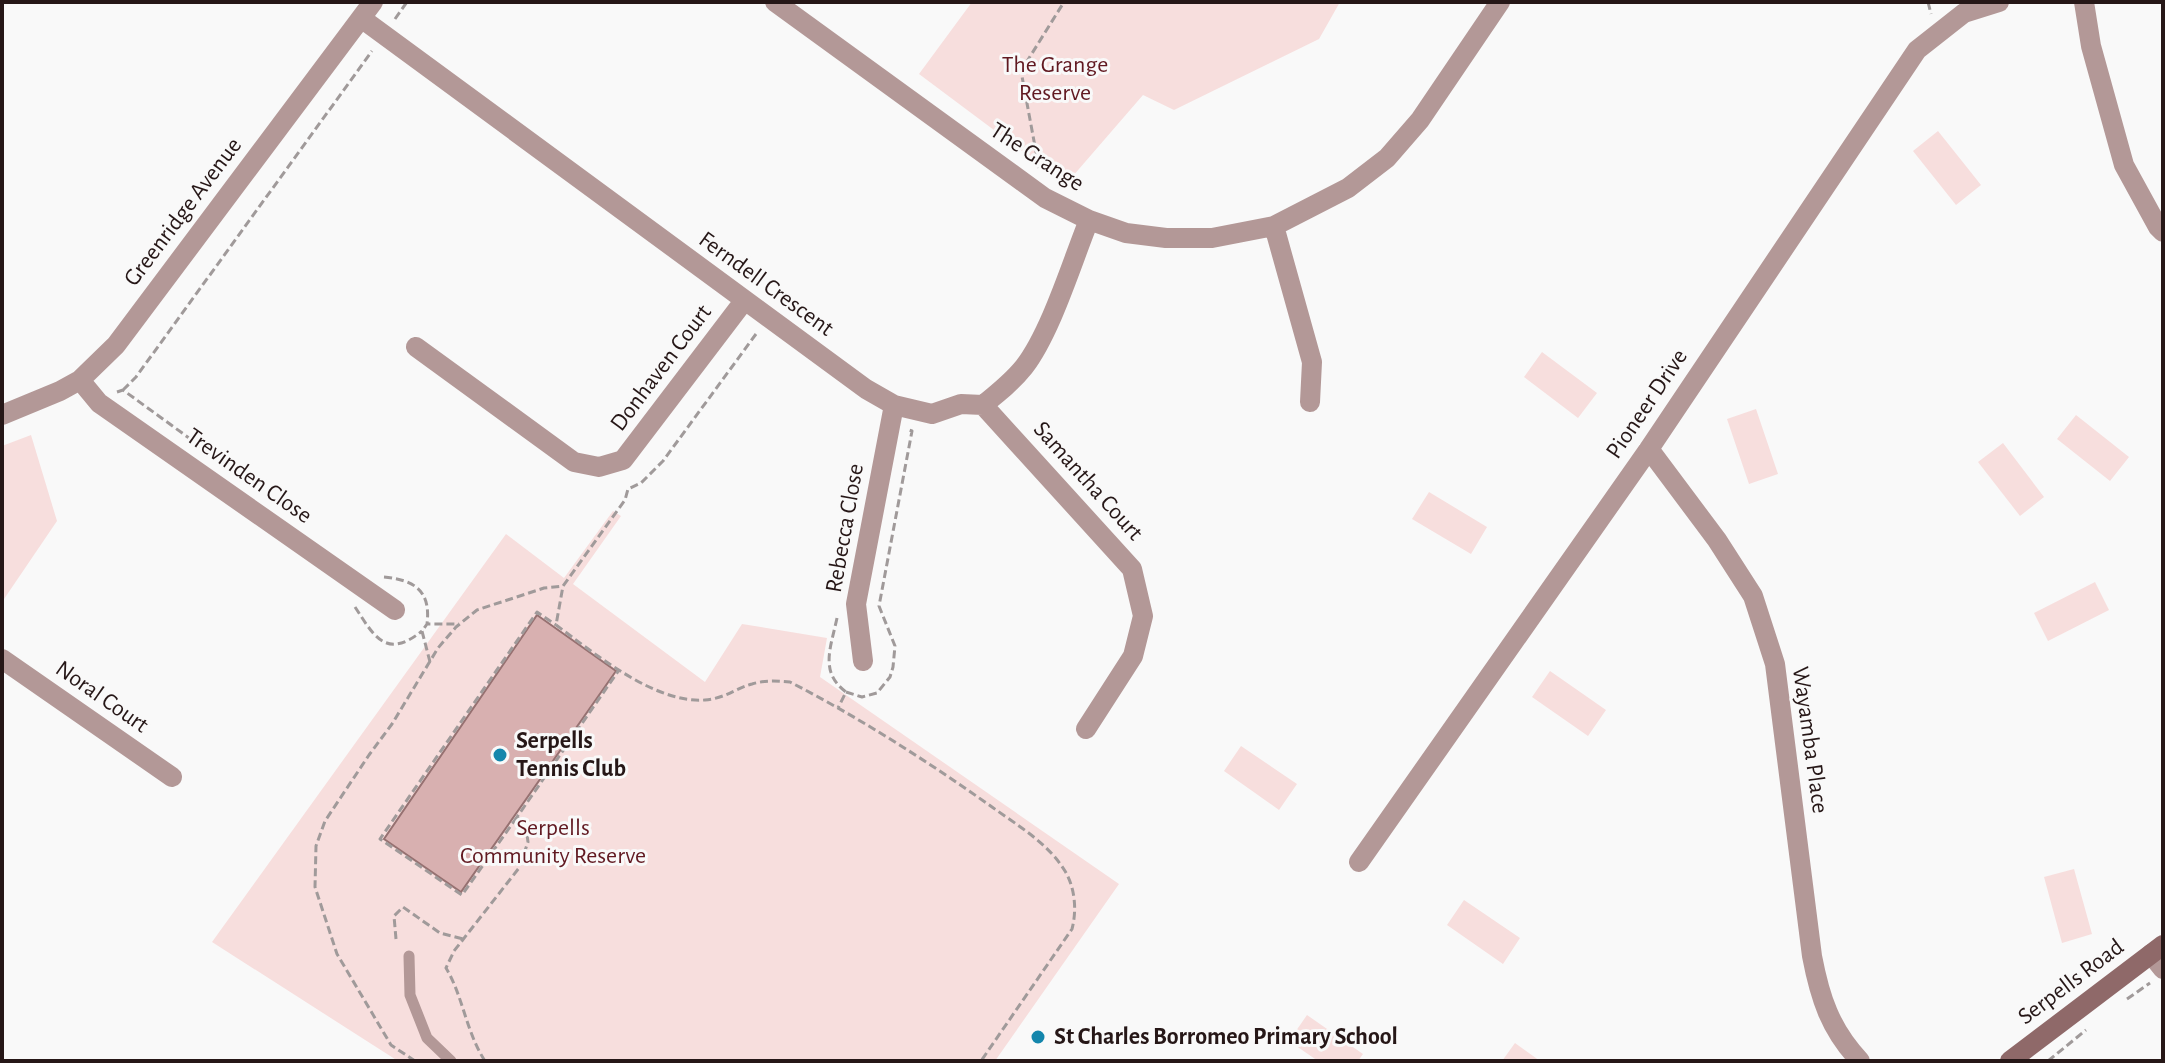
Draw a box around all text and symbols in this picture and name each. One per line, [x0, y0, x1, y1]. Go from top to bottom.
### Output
park label: The Grange Reserve [1002, 53, 1108, 105]
street label: The Grange [986, 118, 1088, 196]
street label: Greenridge Avenue [120, 133, 246, 291]
street label: Ferndell Crescent [694, 227, 838, 341]
street label: Donhaven Court [606, 300, 716, 436]
street label: Pioneer Drive [1602, 345, 1692, 463]
street label: Samantha Court [1029, 417, 1147, 545]
street label: Trevinden Close [182, 424, 316, 528]
street label: Rebecca Close [822, 462, 868, 594]
street label: Noral Court [51, 656, 153, 738]
street label: Wayamba Place [1788, 665, 1832, 815]
place label: Serpells Tennis Club [516, 729, 626, 781]
marker: Serpells Tennis Club [491, 746, 509, 764]
park label: Serpells Community Reserve [460, 816, 646, 868]
street label: Serpells Road [2014, 935, 2128, 1029]
place label: St Charles Borromeo Primary School [1054, 1025, 1398, 1049]
marker: St Charles Borromeo Primary School [1029, 1028, 1047, 1046]

